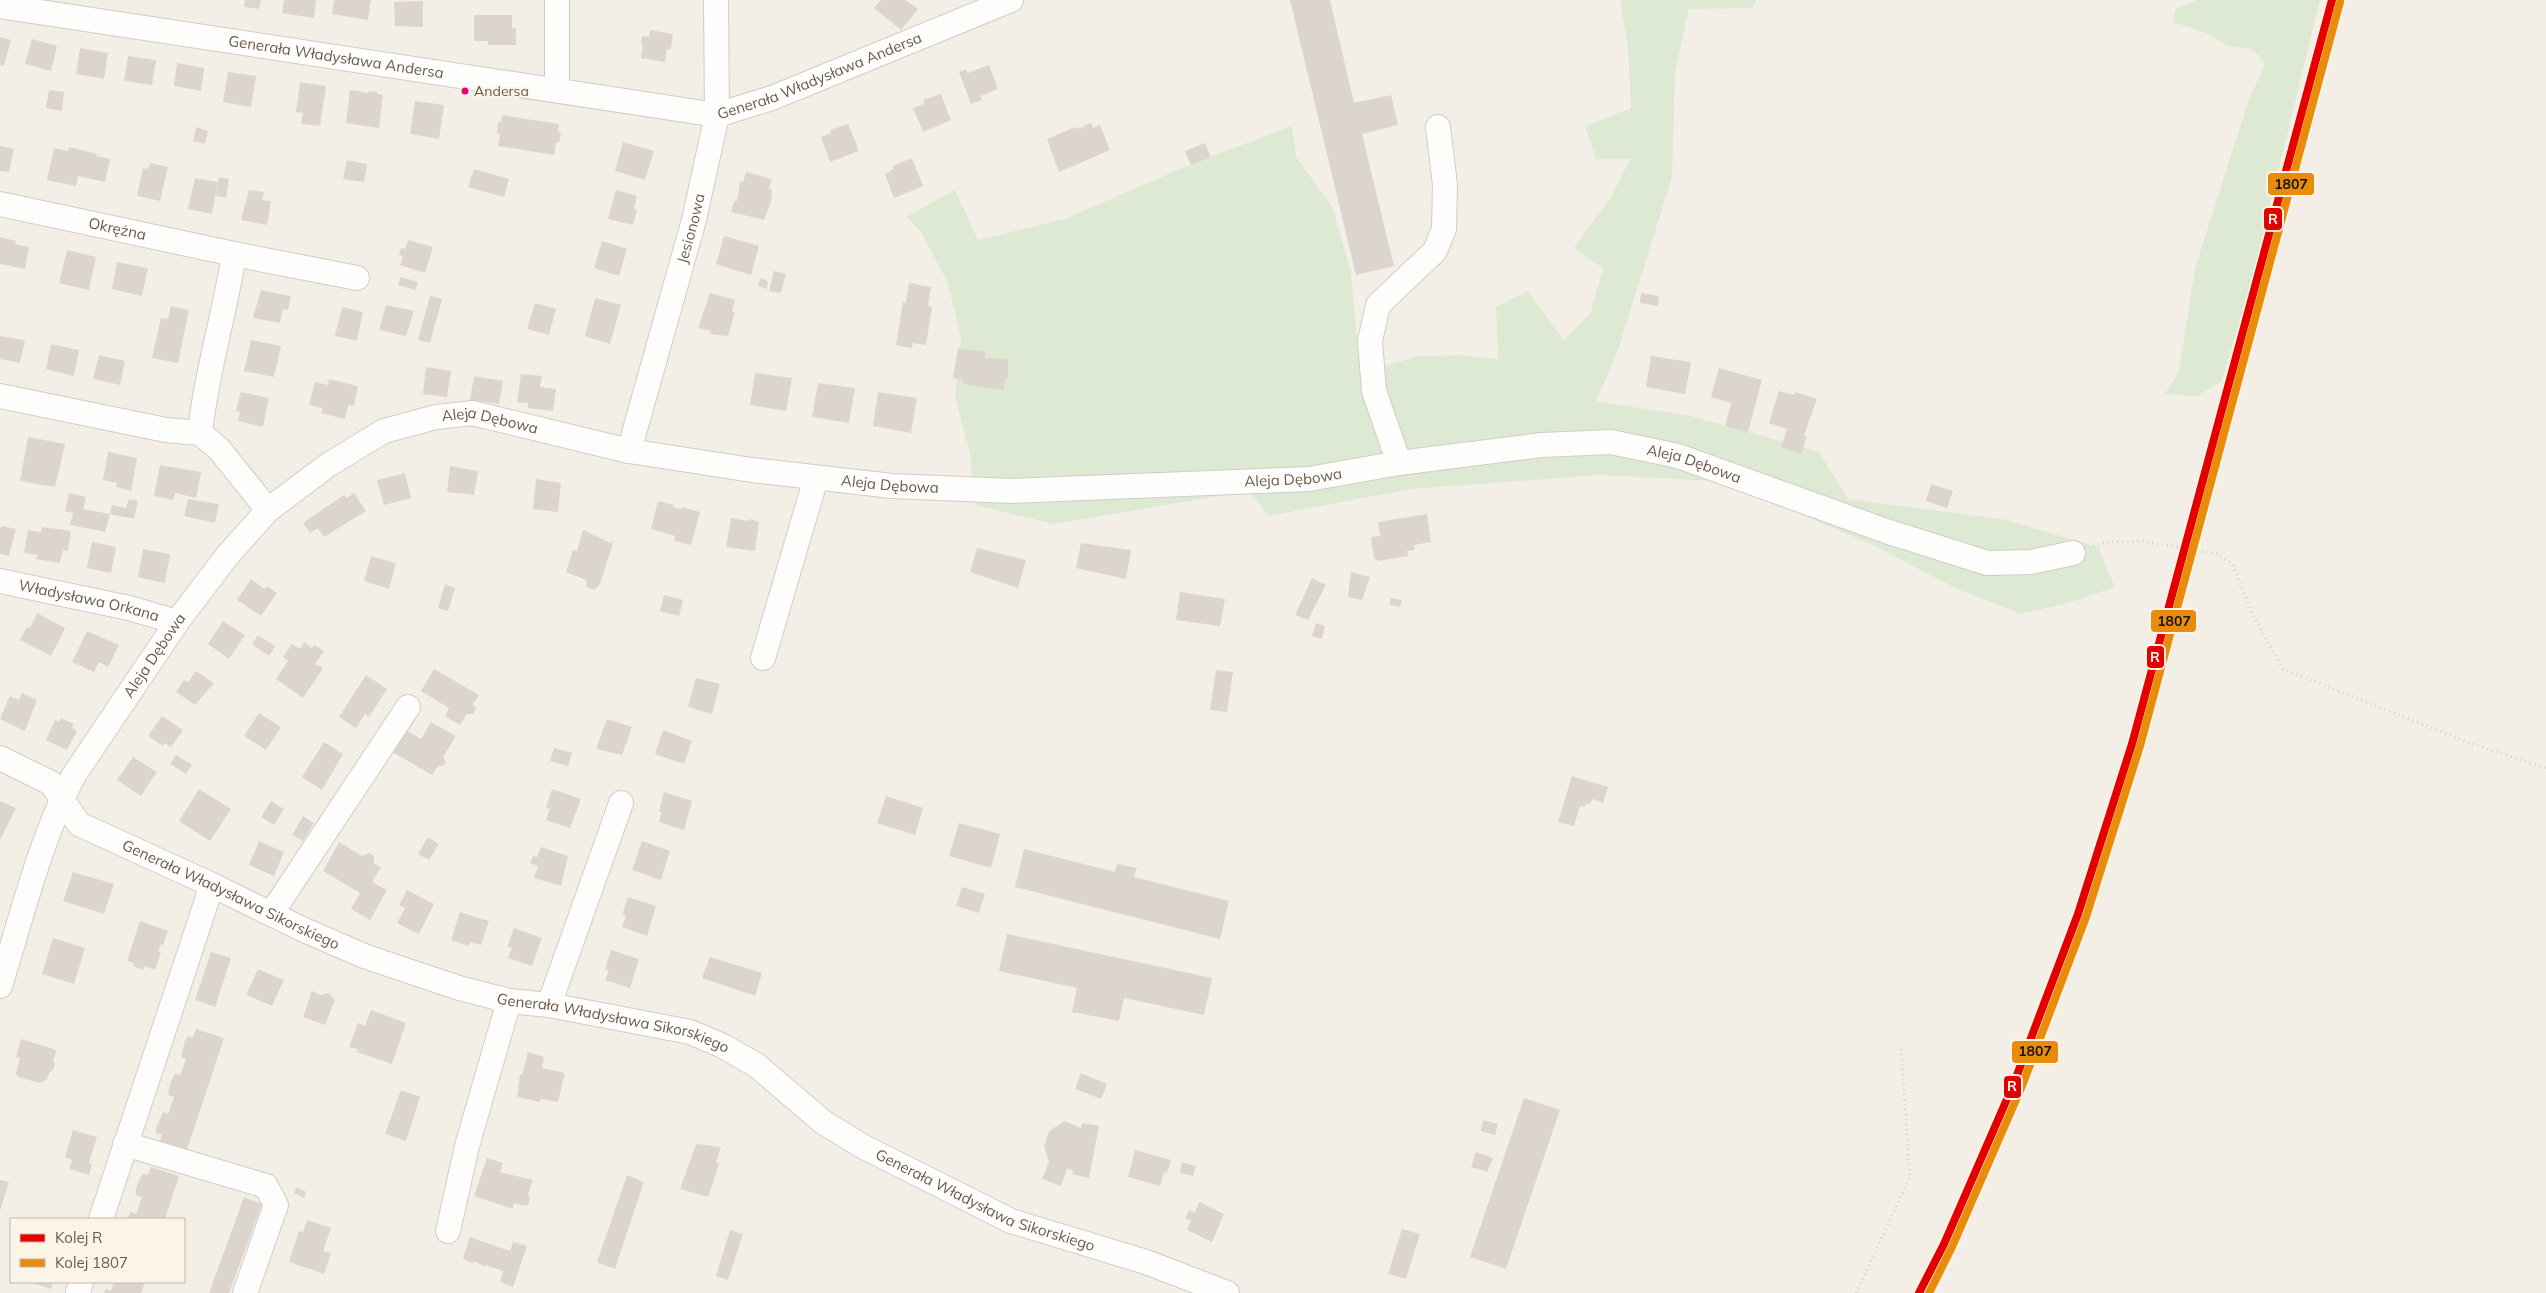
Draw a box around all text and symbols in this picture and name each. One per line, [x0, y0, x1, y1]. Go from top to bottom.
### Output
street label: Generała Władysława Andersa [715, 28, 924, 123]
street label: Generała Władysława Andersa [227, 31, 445, 82]
place label: Andersa [474, 82, 529, 100]
marker: Andersa [460, 86, 470, 96]
line badge: 1807 [2267, 172, 2315, 196]
text: 1807 [2274, 175, 2308, 193]
street label: Jesionowa [672, 192, 709, 266]
line badge: R [2263, 207, 2283, 231]
text: R [2268, 210, 2278, 228]
street label: Okrężna [87, 213, 148, 244]
street label: Aleja Dębowa [441, 402, 540, 438]
street label: Aleja Dębowa [1645, 440, 1744, 487]
street label: Aleja Dębowa [1244, 463, 1343, 491]
street label: Aleja Dębowa [840, 470, 939, 497]
street label: Władysława Orkana [17, 575, 161, 625]
street label: Aleja Dębowa [119, 609, 189, 701]
line badge: 1807 [2150, 609, 2197, 633]
text: 1807 [2157, 612, 2191, 630]
line badge: R [2146, 645, 2165, 669]
text: R [2150, 648, 2160, 666]
street label: Generała Władysława Sikorskiego [119, 835, 343, 953]
street label: Generała Władysława Sikorskiego [495, 988, 733, 1057]
line badge: 1807 [2011, 1040, 2059, 1064]
text: 1807 [2018, 1042, 2052, 1060]
line badge: R [2003, 1075, 2022, 1099]
text: R [2007, 1077, 2017, 1095]
street label: Generała Władysława Sikorskiego [872, 1144, 1097, 1255]
legend [10, 1218, 185, 1283]
text: Kolej R [55, 1228, 103, 1247]
text: Kolej 1807 [55, 1253, 128, 1272]

